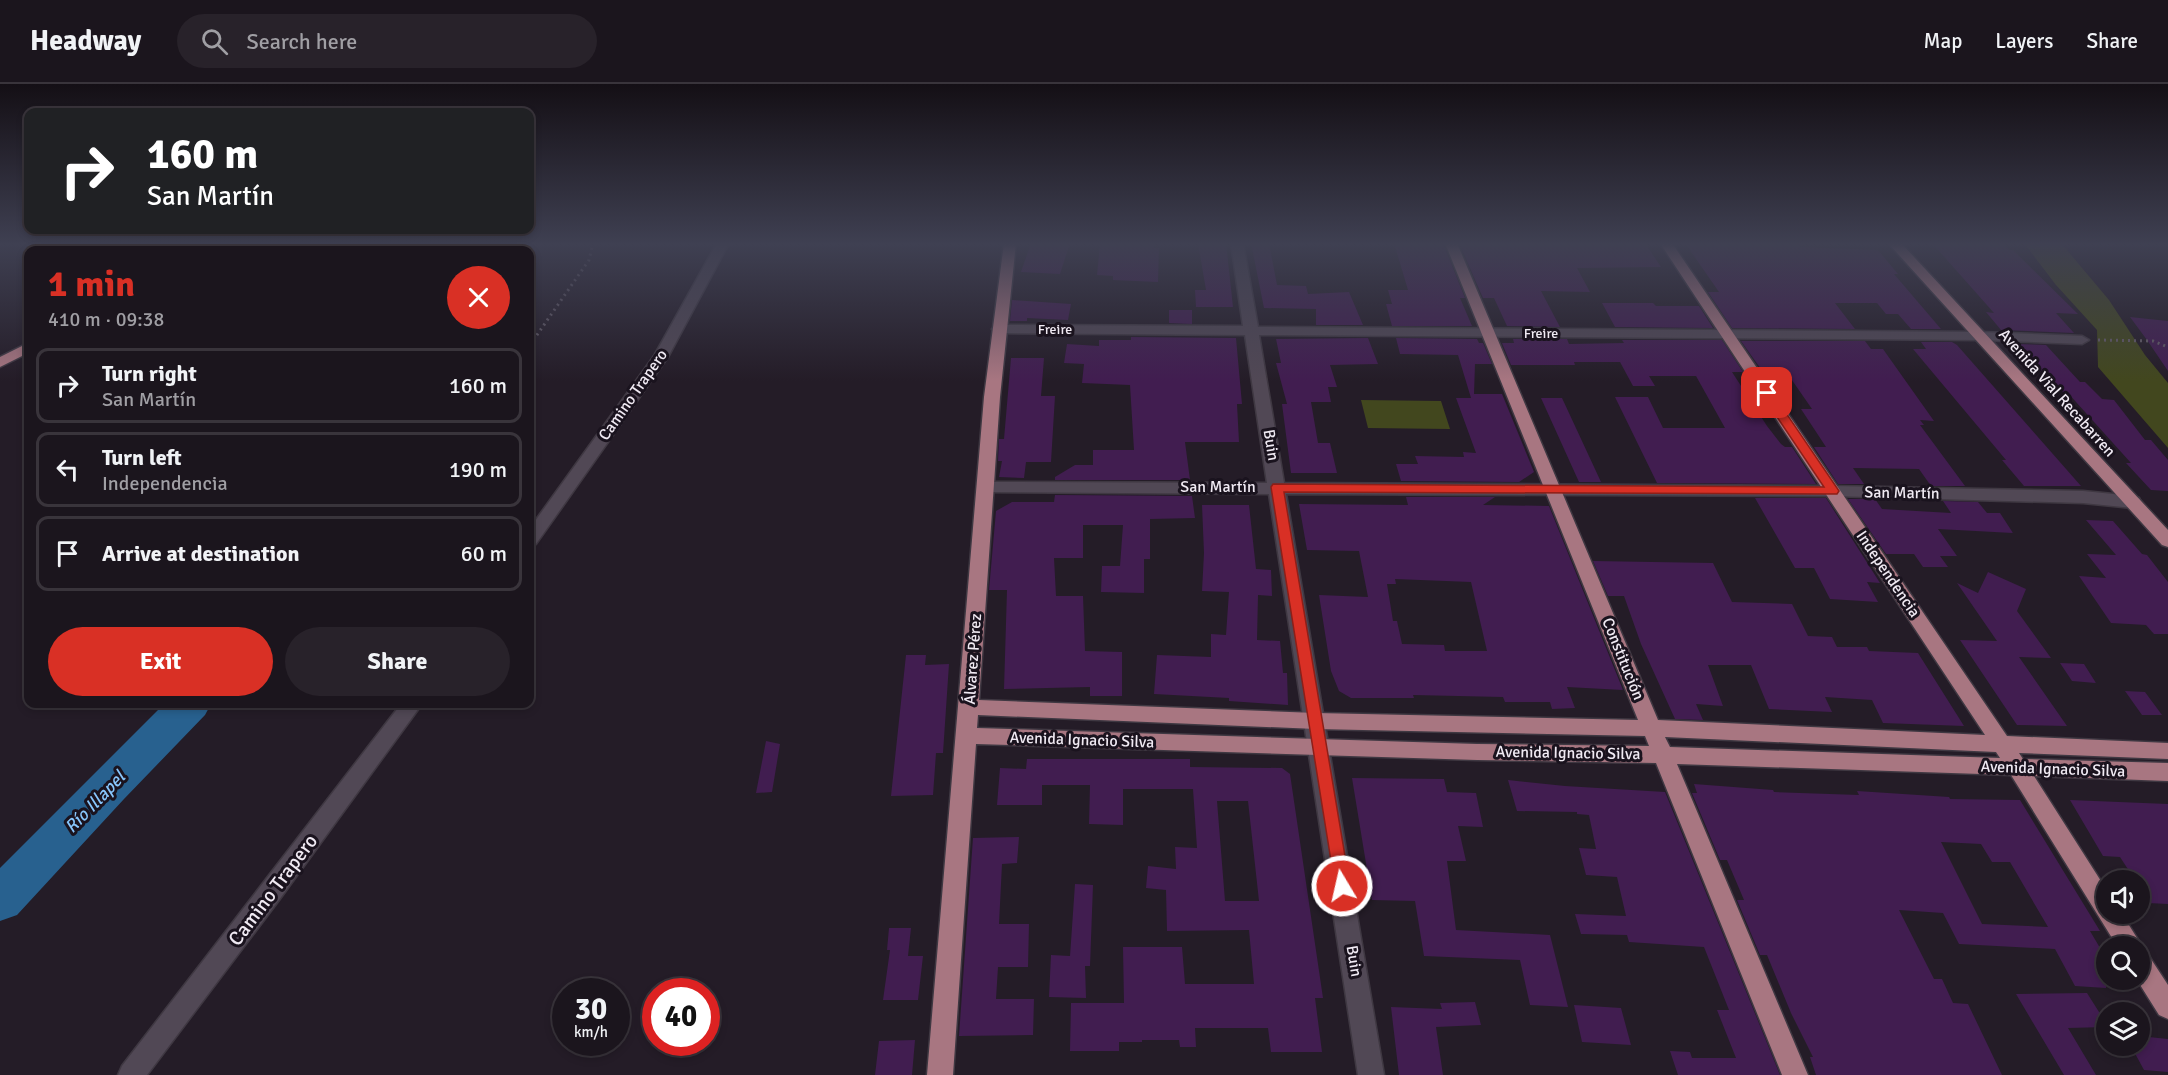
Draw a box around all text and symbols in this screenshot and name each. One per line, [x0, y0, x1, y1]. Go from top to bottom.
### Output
search box [177, 14, 597, 68]
text: Headway [30, 24, 141, 58]
icon: search [198, 25, 231, 58]
text: Search here [246, 28, 357, 55]
text: Map [1924, 28, 1962, 54]
text: Layers [1995, 28, 2053, 54]
text: Share [2086, 28, 2138, 54]
text: 160 m [147, 129, 258, 180]
icon: right [48, 132, 126, 210]
text: San Martín [147, 180, 274, 213]
text: 1 min [48, 262, 135, 307]
button: close [447, 266, 510, 329]
text: 410 m · 09:38 [48, 307, 164, 332]
street label: Freire [1038, 321, 1072, 338]
street label: Freire [1524, 325, 1558, 342]
street label: Avenida Vial Recabarren [1994, 325, 2120, 461]
street label: Camino Trapero [594, 346, 672, 444]
text: Turn right [102, 360, 197, 387]
pin [1741, 367, 1792, 418]
icon: right [51, 369, 84, 402]
text: 160 m [449, 372, 507, 399]
icon: arrive [1750, 376, 1783, 409]
text: San Martín [102, 387, 196, 412]
street label: Buin [1259, 428, 1283, 462]
text: Turn left [102, 444, 182, 471]
icon: left [51, 453, 84, 486]
text: 190 m [449, 456, 507, 483]
text: Independencia [102, 471, 228, 496]
street label: San Martín [1180, 477, 1256, 497]
street label: San Martín [1864, 482, 1940, 504]
street label: Independencia [1852, 527, 1924, 621]
icon: arrive [51, 537, 84, 570]
text: Arrive at destination [102, 540, 299, 567]
text: 60 m [461, 540, 507, 567]
street label: Álvarez Pérez [960, 613, 986, 705]
street label: Constitución [1597, 615, 1649, 703]
button: Exit [48, 627, 273, 696]
button: Share [285, 627, 510, 696]
street label: Avenida Ignacio Silva [1009, 727, 1155, 753]
street label: Avenida Ignacio Silva [1495, 742, 1641, 764]
street label: Avenida Ignacio Silva [1980, 756, 2126, 782]
water label: Río Illapel [60, 765, 131, 838]
street label: Camino Trapero [223, 829, 323, 951]
position arrow [1310, 854, 1374, 918]
map controls [2096, 870, 2150, 1056]
button: sound [2096, 870, 2150, 924]
button: search [2096, 936, 2150, 990]
street label: Buin [1342, 944, 1366, 978]
speed limit sign: 40 [642, 978, 720, 1056]
text: 30 [575, 991, 607, 1028]
button: layers [2096, 1002, 2150, 1056]
text: km/h [574, 1023, 608, 1041]

